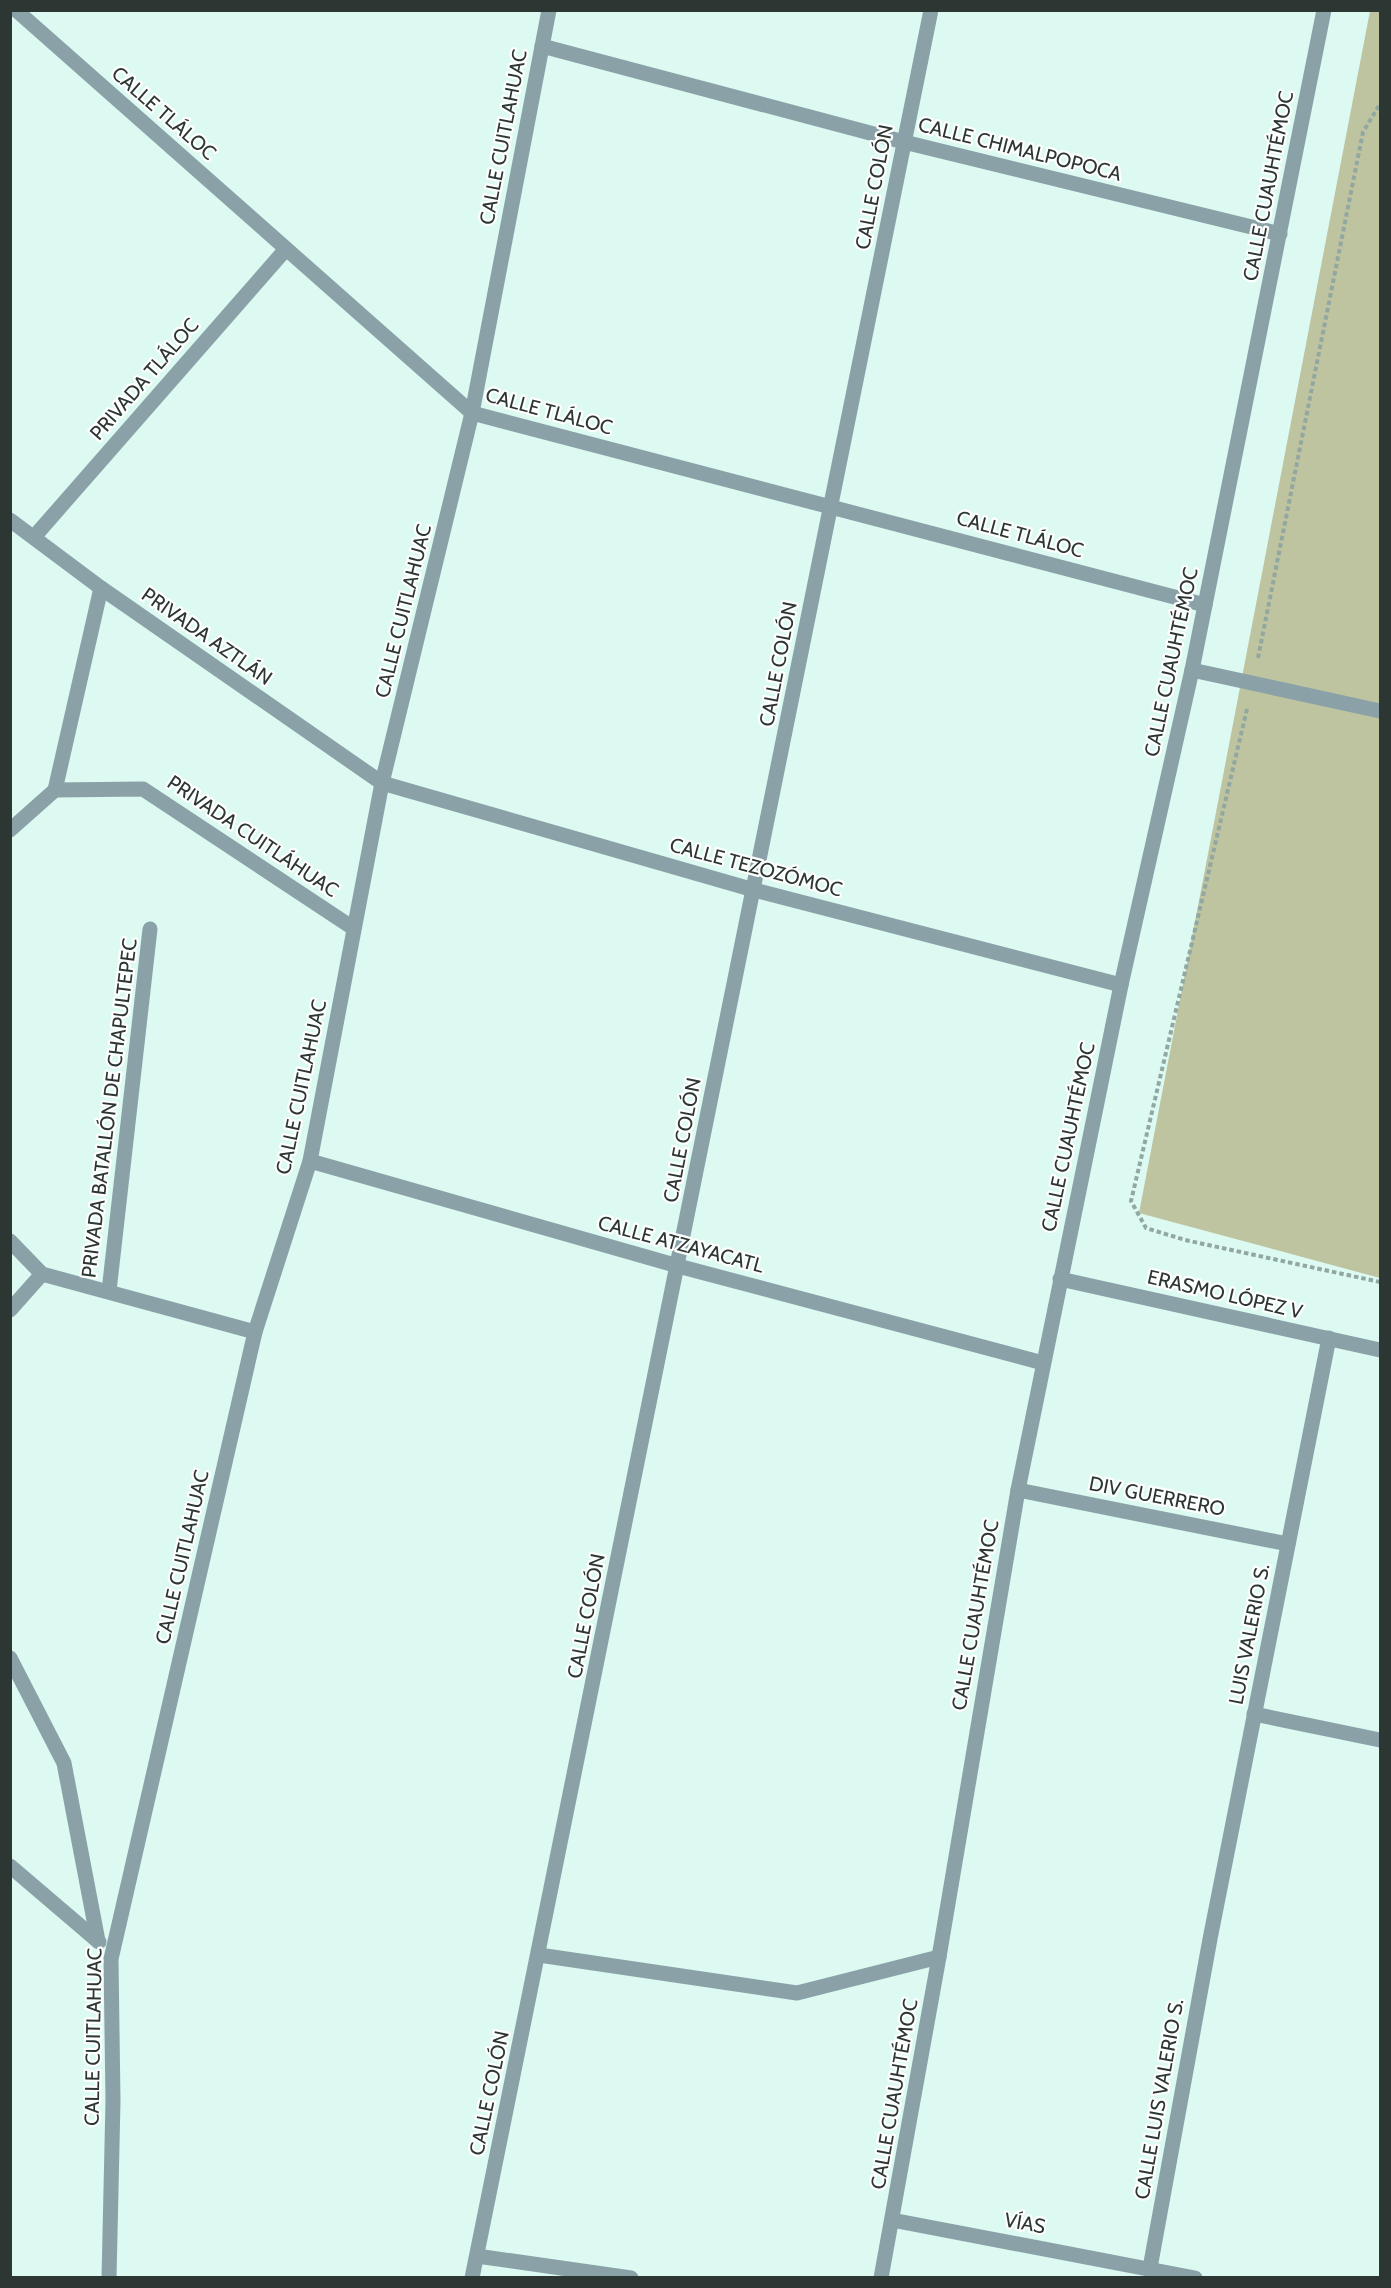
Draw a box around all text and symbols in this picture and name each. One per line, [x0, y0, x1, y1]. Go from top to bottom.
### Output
street label: CALLE CUITLAHUAC [474, 47, 532, 227]
street label: CALLE TLÁLOC [107, 61, 221, 165]
street label: CALLE CUAUHTÉMOC [1238, 89, 1298, 283]
street label: CALLE CHIMALPOPOCA [916, 112, 1125, 186]
street label: CALLE COLÓN [850, 123, 898, 251]
street label: PRIVADA TLÁLOC [85, 313, 203, 445]
street label: CALLE TLÁLOC [483, 383, 615, 439]
street label: CALLE TLÁLOC [954, 506, 1086, 562]
street label: CALLE CUITLAHUAC [370, 522, 436, 700]
street label: CALLE CUAUHTÉMOC [1139, 565, 1203, 759]
street label: PRIVADA AZTLÁN [137, 582, 277, 690]
street label: CALLE COLÓN [754, 600, 802, 728]
street label: PRIVADA CUITLÁHUAC [163, 770, 343, 902]
street label: CALLE TEZOZÓMOC [667, 832, 845, 902]
street label: PRIVADA BATALLÓN DE CHAPULTEPEC [76, 937, 142, 1279]
street label: CALLE CUITLAHUAC [271, 998, 331, 1176]
street label: CALLE CUAUHTÉMOC [1036, 1040, 1100, 1234]
street label: CALLE COLÓN [658, 1076, 706, 1204]
street label: CALLE ATZAYACATL [596, 1210, 766, 1278]
street label: ERASMO LÓPEZ V [1145, 1264, 1306, 1324]
street label: CALLE CUITLAHUAC [150, 1468, 214, 1646]
street label: DIV GUERRERO [1087, 1471, 1227, 1521]
street label: CALLE CUAUHTÉMOC [946, 1518, 1004, 1712]
street label: CALLE COLÓN [562, 1552, 610, 1680]
street label: LUIS VALERIO S. [1224, 1562, 1274, 1706]
street label: CALLE CUITLAHUAC [79, 1948, 107, 2126]
street label: CALLE CUAUHTÉMOC [865, 1997, 923, 2191]
street label: CALLE LUIS VALERIO S. [1130, 1997, 1188, 2201]
street label: CALLE COLÓN [464, 2029, 514, 2157]
street label: VÍAS [1003, 2208, 1048, 2238]

